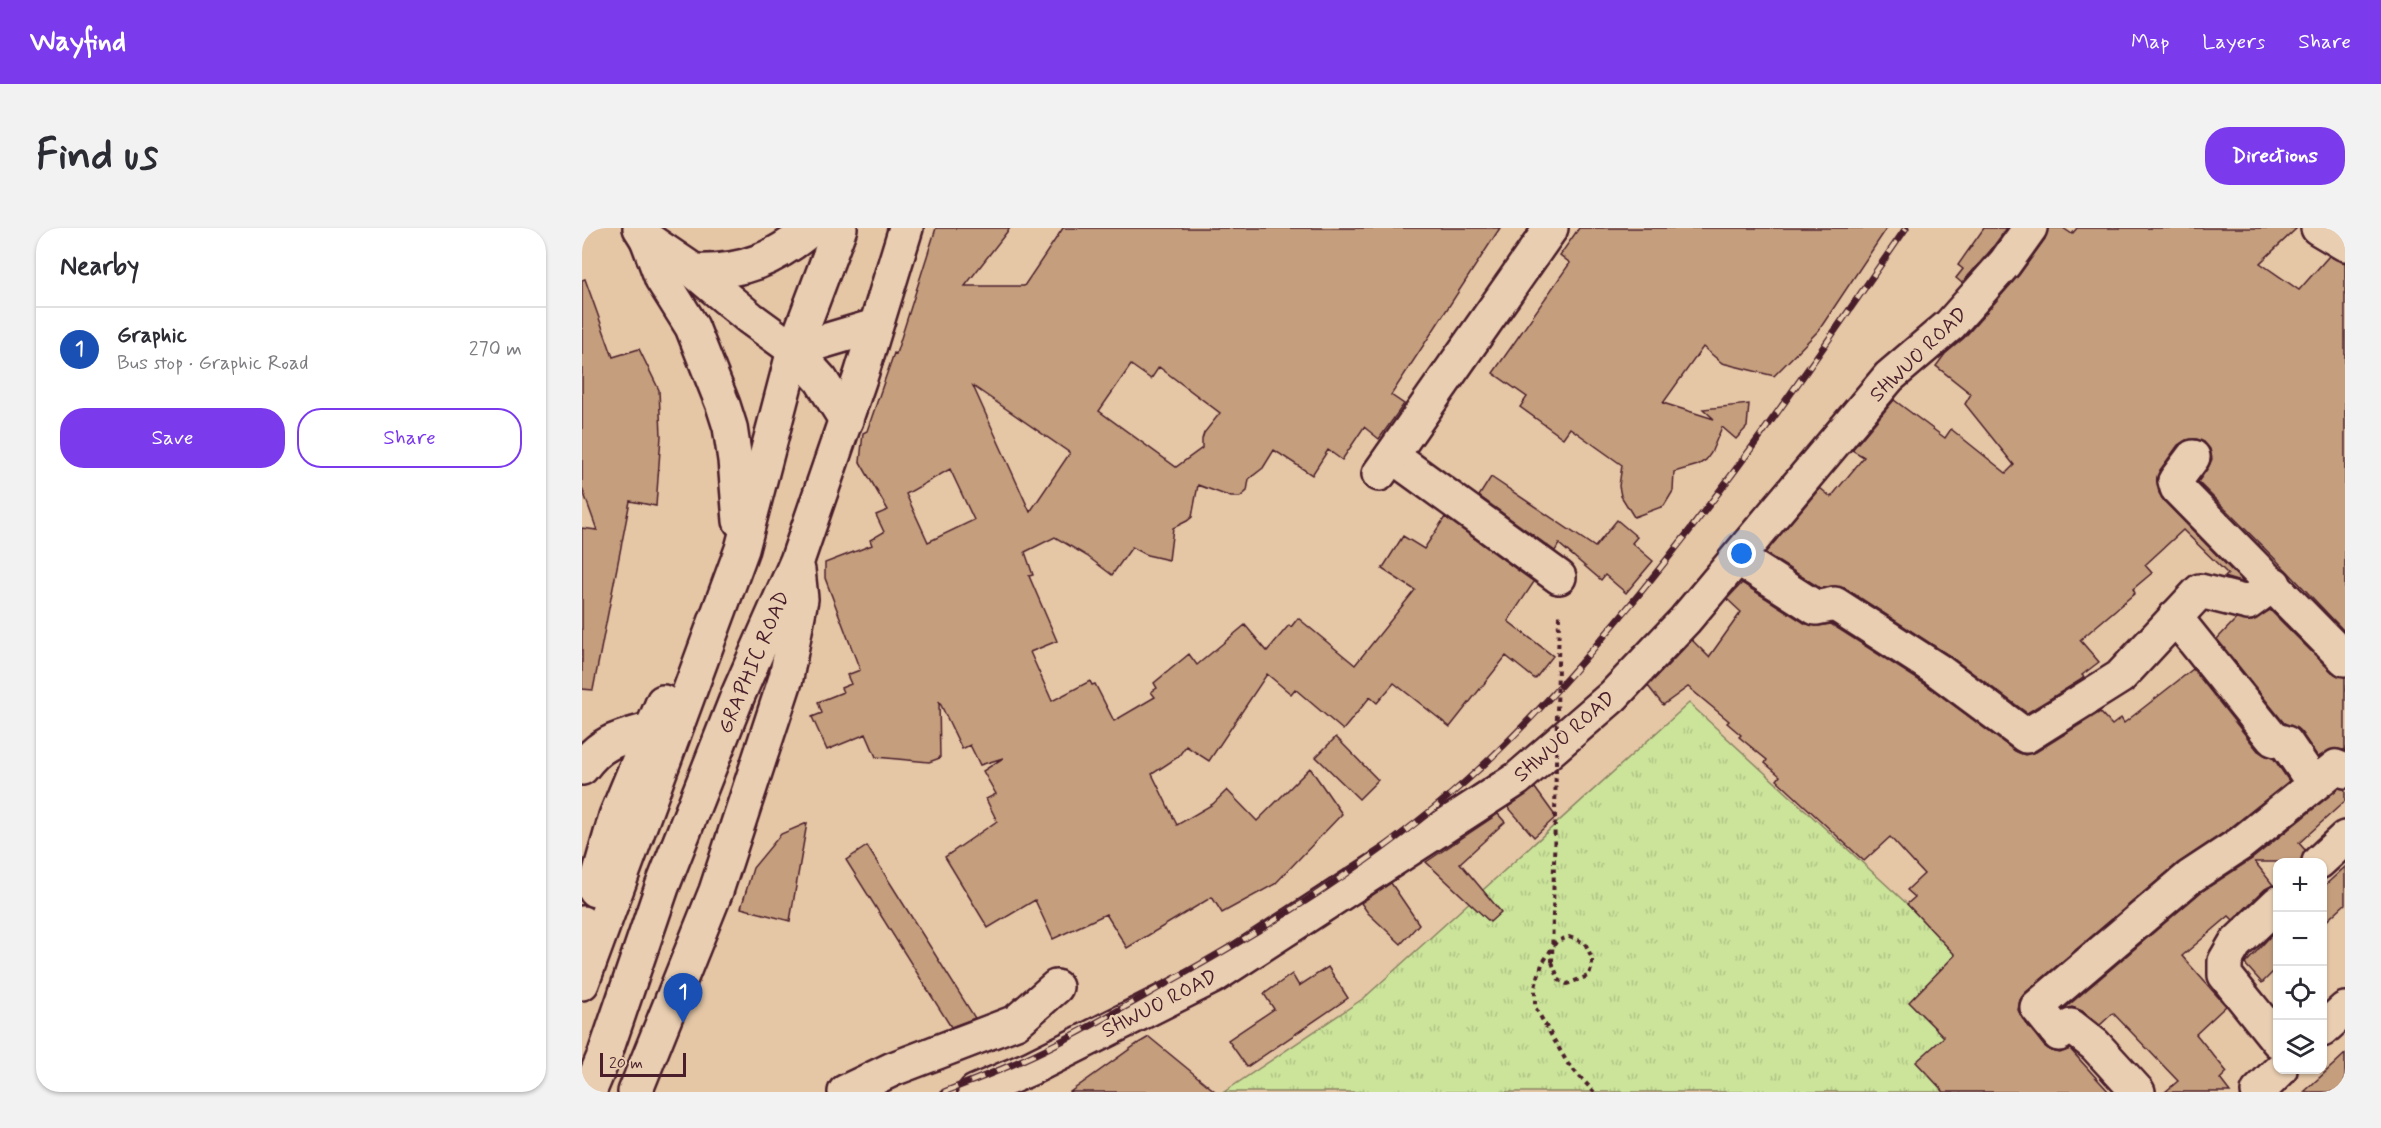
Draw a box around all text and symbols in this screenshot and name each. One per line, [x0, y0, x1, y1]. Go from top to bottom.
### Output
text: Wayfind [30, 24, 126, 61]
text: Map [2131, 28, 2169, 56]
text: Layers [2202, 28, 2265, 56]
text: Share [2298, 28, 2351, 56]
button: Directions [2205, 127, 2345, 185]
text: Find us [36, 129, 158, 184]
text: Nearby [60, 250, 139, 284]
street label: SHWUO ROAD [1864, 301, 1974, 409]
text: Graphic [117, 322, 187, 350]
text: 1 [75, 336, 84, 363]
text: 270 m [469, 336, 522, 363]
text: Bus stop · Graphic Road [117, 350, 308, 377]
button: Save [60, 408, 285, 468]
button: Share [297, 408, 522, 468]
your location [1727, 539, 1756, 568]
street label: GRAPHIC ROAD [711, 587, 797, 738]
street label: SHWUO ROAD [1508, 685, 1622, 789]
map controls [2273, 858, 2327, 1074]
button: + [2273, 858, 2327, 912]
button: − [2273, 912, 2327, 966]
street label: SHWUO ROAD [1097, 963, 1222, 1045]
button: locate [2273, 966, 2327, 1020]
pin: 1 [664, 974, 702, 1023]
button: layers [2273, 1020, 2327, 1074]
scale bar [600, 1050, 686, 1078]
text: 20 m [609, 1053, 643, 1074]

